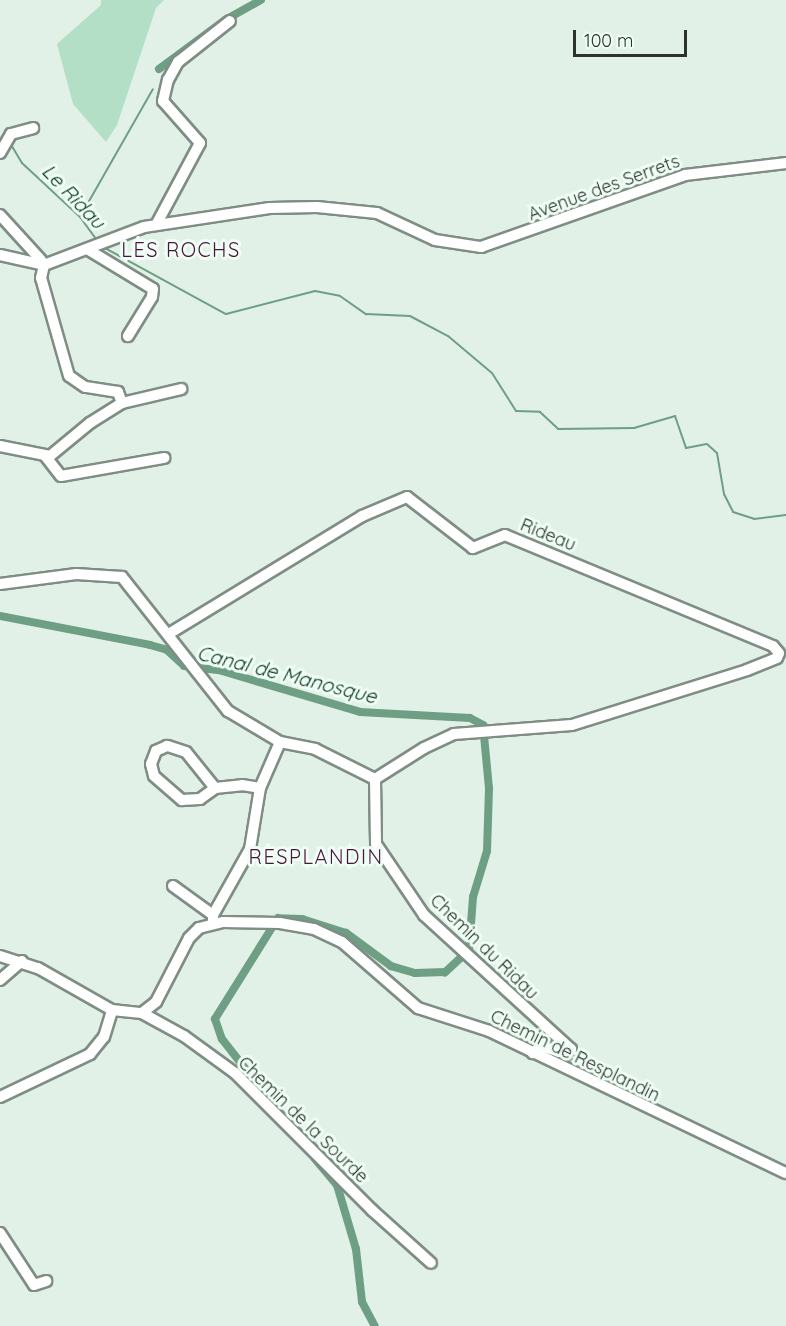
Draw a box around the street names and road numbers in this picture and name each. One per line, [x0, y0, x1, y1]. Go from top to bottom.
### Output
street label: Avenue des Serrets [525, 151, 683, 225]
street label: Rideau [517, 514, 579, 556]
street label: Chemin du Ridau [425, 890, 543, 1004]
street label: Chemin de Resplandin [487, 1006, 663, 1106]
street label: Chemin de la Sourde [233, 1052, 373, 1188]

